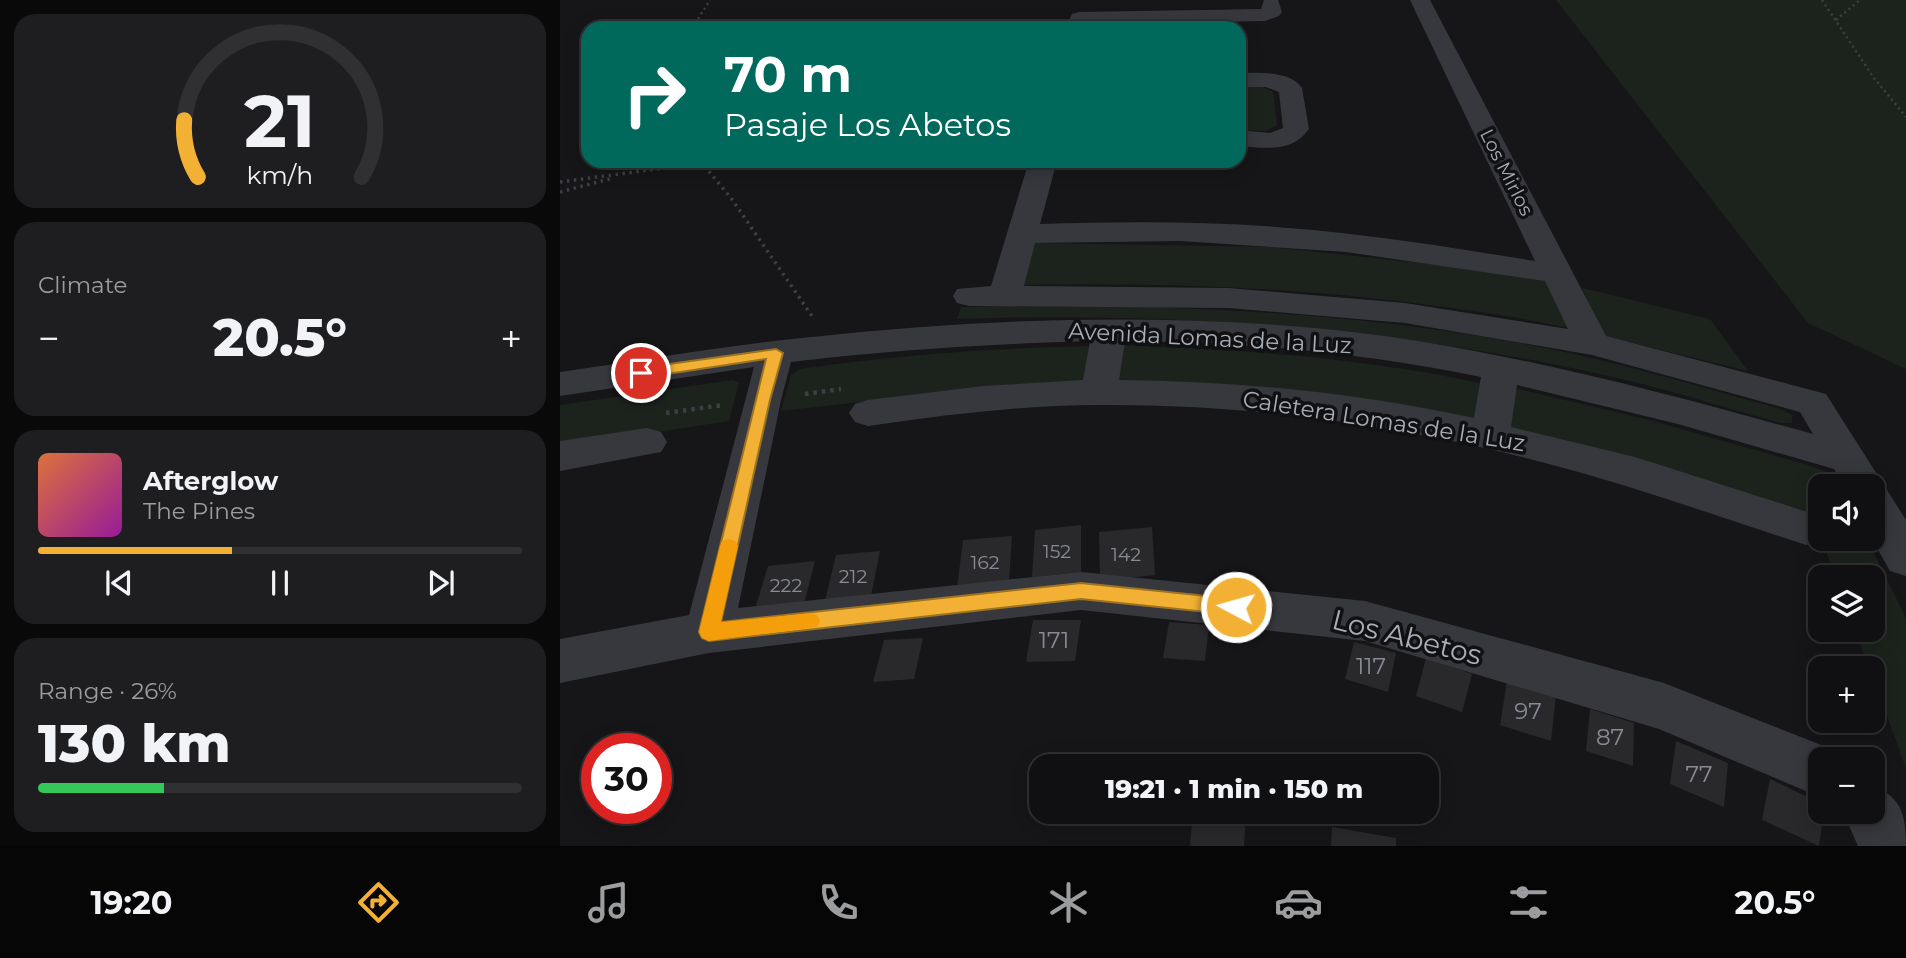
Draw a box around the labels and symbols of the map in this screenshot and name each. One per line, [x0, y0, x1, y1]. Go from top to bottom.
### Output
street label: Los Mirlos [1475, 125, 1538, 219]
street label: Avenida Lomas de la Luz [1068, 317, 1352, 359]
pin [611, 343, 671, 403]
street label: Caletera Lomas de la Luz [1241, 385, 1527, 457]
house number: 152 [1043, 540, 1071, 563]
house number: 142 [1111, 543, 1141, 566]
house number: 162 [970, 551, 1000, 574]
house number: 212 [839, 565, 867, 588]
position arrow [1199, 570, 1273, 644]
house number: 222 [770, 574, 802, 597]
street label: Los Abetos [1329, 602, 1485, 672]
house number: 171 [1039, 626, 1069, 654]
house number: 117 [1356, 652, 1386, 680]
house number: 97 [1514, 697, 1542, 725]
house number: 87 [1596, 723, 1624, 751]
speed limit sign: 30 [581, 733, 672, 824]
house number: 77 [1685, 760, 1713, 788]

